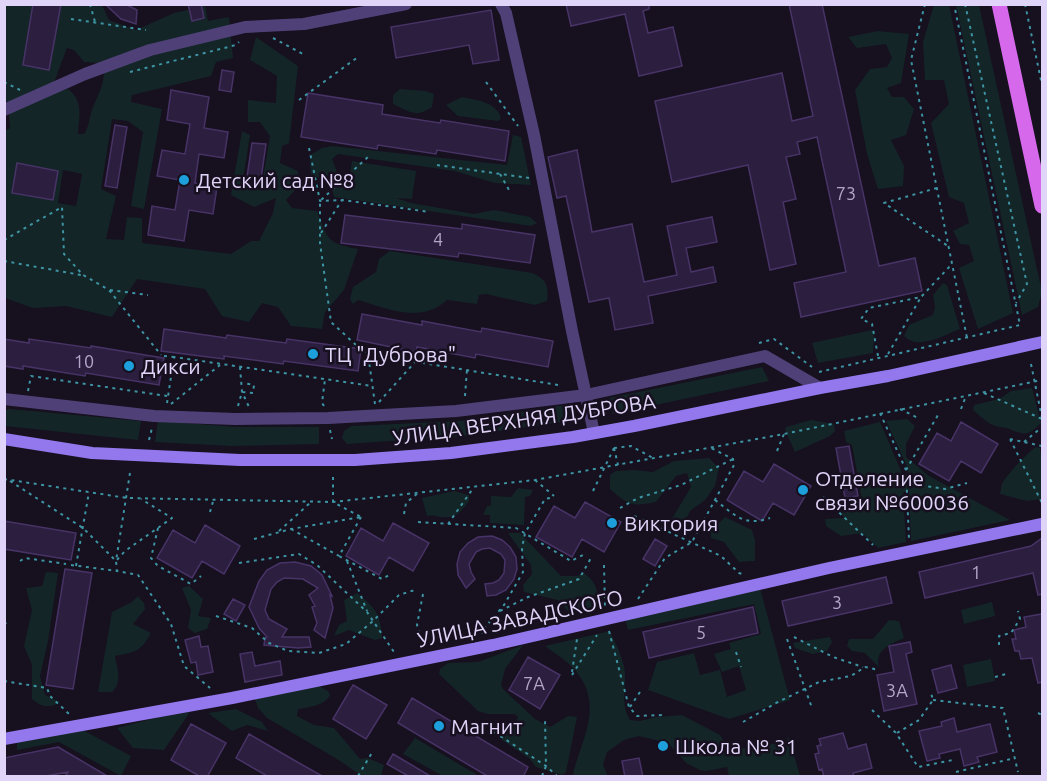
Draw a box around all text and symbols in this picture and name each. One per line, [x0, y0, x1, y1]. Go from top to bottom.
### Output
place label: Детский сад №8 [196, 168, 354, 192]
marker: Детский сад №8 [177, 173, 191, 187]
house number: 73 [836, 183, 856, 203]
house number: 4 [433, 229, 443, 249]
place label: ТЦ "Дуброва" [325, 342, 456, 366]
marker: ТЦ "Дуброва" [306, 347, 320, 361]
house number: 10 [74, 351, 94, 371]
place label: Дикси [141, 354, 201, 378]
marker: Дикси [122, 359, 136, 373]
street label: УЛИЦА ВЕРХНЯЯ ДУБРОВА [391, 389, 657, 449]
place label: Отделение связи №600036 [815, 466, 969, 514]
marker: Отделение связи №600036 [796, 483, 810, 497]
place label: Виктория [624, 511, 718, 535]
marker: Виктория [605, 516, 619, 530]
house number: 1 [971, 562, 981, 582]
street label: УЛИЦА ЗАВАДСКОГО [415, 585, 625, 651]
house number: 3 [832, 592, 842, 612]
house number: 5 [696, 622, 706, 642]
house number: 7А [523, 673, 545, 693]
house number: 3А [886, 680, 908, 700]
place label: Магнит [451, 714, 523, 738]
marker: Магнит [432, 719, 446, 733]
place label: Школа № 31 [675, 734, 798, 758]
marker: Школа № 31 [656, 739, 670, 753]

